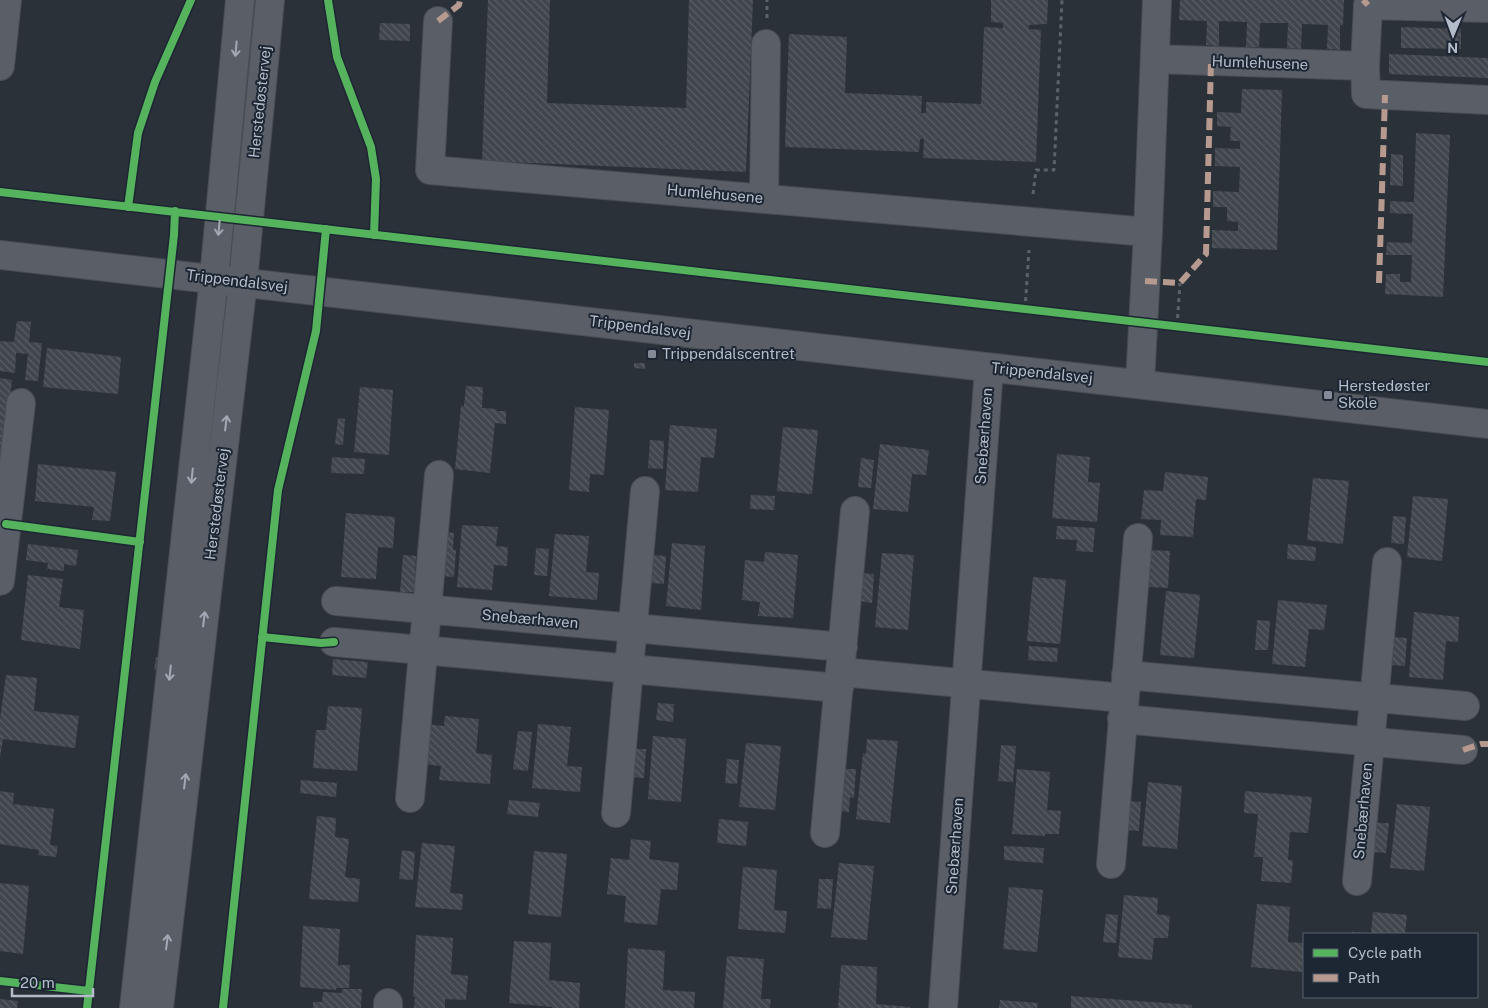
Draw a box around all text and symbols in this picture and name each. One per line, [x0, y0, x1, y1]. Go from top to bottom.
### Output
north arrow [1428, 10, 1478, 60]
one-way arrow [231, 40, 241, 56]
text: N [1447, 40, 1458, 56]
street label: Herstedøstervej [245, 45, 274, 159]
street label: Humlehusene [1211, 52, 1309, 73]
street label: Humlehusene [666, 181, 764, 206]
one-way arrow [214, 219, 224, 235]
street label: Trippendalsvej [185, 266, 289, 295]
street label: Trippendalsvej [588, 312, 692, 341]
place label: Trippendalscentret [662, 345, 795, 362]
marker: Trippendalscentret [646, 348, 658, 360]
street label: Trippendalsvej [990, 359, 1094, 386]
place label: Herstedøster Skole [1338, 377, 1430, 411]
street label: Snebærhaven [972, 387, 995, 485]
marker: Herstedøster Skole [1322, 389, 1334, 401]
one-way arrow [221, 415, 231, 431]
street label: Herstedøstervej [201, 447, 232, 561]
one-way arrow [187, 468, 197, 484]
street label: Snebærhaven [481, 606, 579, 631]
one-way arrow [199, 612, 209, 628]
one-way arrow [166, 664, 175, 680]
street label: Snebærhaven [1350, 762, 1375, 860]
one-way arrow [180, 773, 190, 789]
street label: Snebærhaven [943, 797, 966, 895]
legend [1303, 933, 1478, 998]
one-way arrow [162, 934, 172, 950]
text: Cycle path [1348, 944, 1422, 961]
scale bar [12, 966, 94, 998]
text: Path [1348, 969, 1380, 986]
text: 20 m [20, 974, 55, 991]

